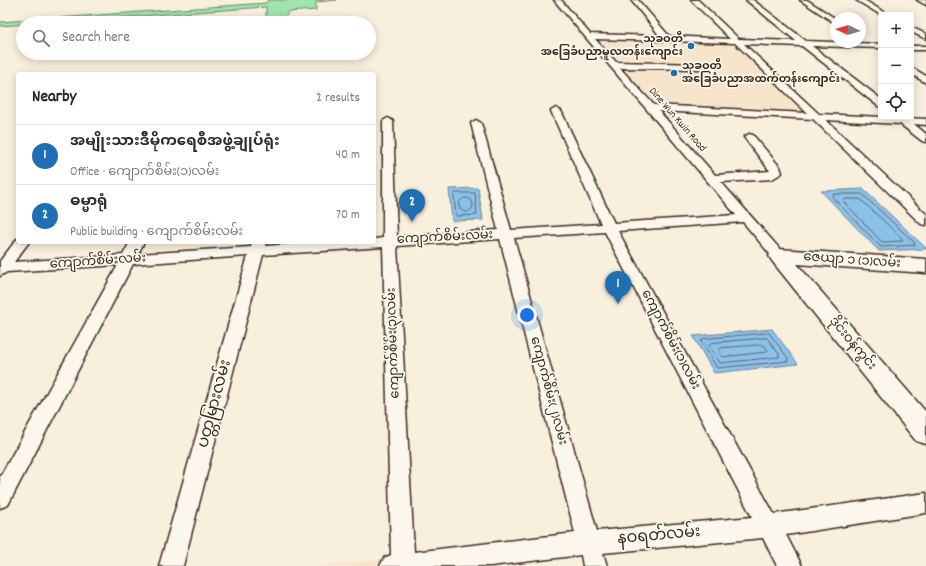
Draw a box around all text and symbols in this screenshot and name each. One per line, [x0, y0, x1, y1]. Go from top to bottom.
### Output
north arrow [830, 12, 866, 48]
map controls [878, 12, 914, 120]
button: + [878, 12, 914, 48]
search box [16, 16, 376, 60]
icon: search [30, 27, 52, 49]
text: Search here [62, 27, 130, 49]
place label: သုခဝတီ အခြေခံပညာမူလတန်းကျောင်း [541, 31, 683, 61]
marker: သုခဝတီ အခြေခံပညာမူလတန်းကျောင်း [686, 41, 696, 51]
button: − [878, 48, 914, 84]
place label: သုခဝတီ အခြေခံပညာအထက်တန်းကျောင်း [682, 58, 840, 88]
marker: သုခဝတီ အခြေခံပညာအထက်တန်းကျောင်း [669, 68, 679, 78]
street label: Dine Wun Kwin Road [644, 84, 710, 156]
button: locate [878, 84, 914, 120]
text: Nearby [32, 86, 76, 110]
text: 2 results [316, 89, 360, 108]
text: အမျိုးသားဒိီမိုကရေစီအဖွဲ့ချုပ်ရုံး [70, 131, 280, 153]
text: 1 [44, 146, 46, 165]
text: 40 m [336, 146, 360, 165]
text: Office · ကျောက်စိမ်း(၁)လမ်း [70, 163, 219, 182]
pin: 2 [399, 189, 425, 222]
text: ဓမ္မာရုံ [70, 191, 108, 213]
text: 2 [42, 206, 48, 225]
text: 70 m [336, 206, 360, 225]
text: Public building · ကျောက်စိမ်းလမ်း [70, 223, 243, 242]
street label: ကျောက်စိမ်းလမ်း [396, 225, 494, 250]
street label: ဇေယျာ ၁ (၁)လမ်း [803, 247, 901, 274]
street label: ကျောက်စိမ်းလမ်း [49, 248, 147, 275]
pin: 1 [605, 271, 631, 304]
street label: ကျောက်စိမ်း(၁)လမ်း [636, 286, 705, 394]
street label: ကျောက်စိမ်း(၃)လမ်း [382, 287, 405, 399]
your location [517, 305, 537, 325]
street label: ဒိုင်းဝန်ကွင်း [824, 312, 881, 375]
street label: ကျောက်စိမ်း(၂)လမ်း [524, 334, 573, 447]
street label: ပတ္တမြားလမ်း [190, 357, 238, 451]
street label: နဝရတ်လမ်း [616, 519, 701, 551]

